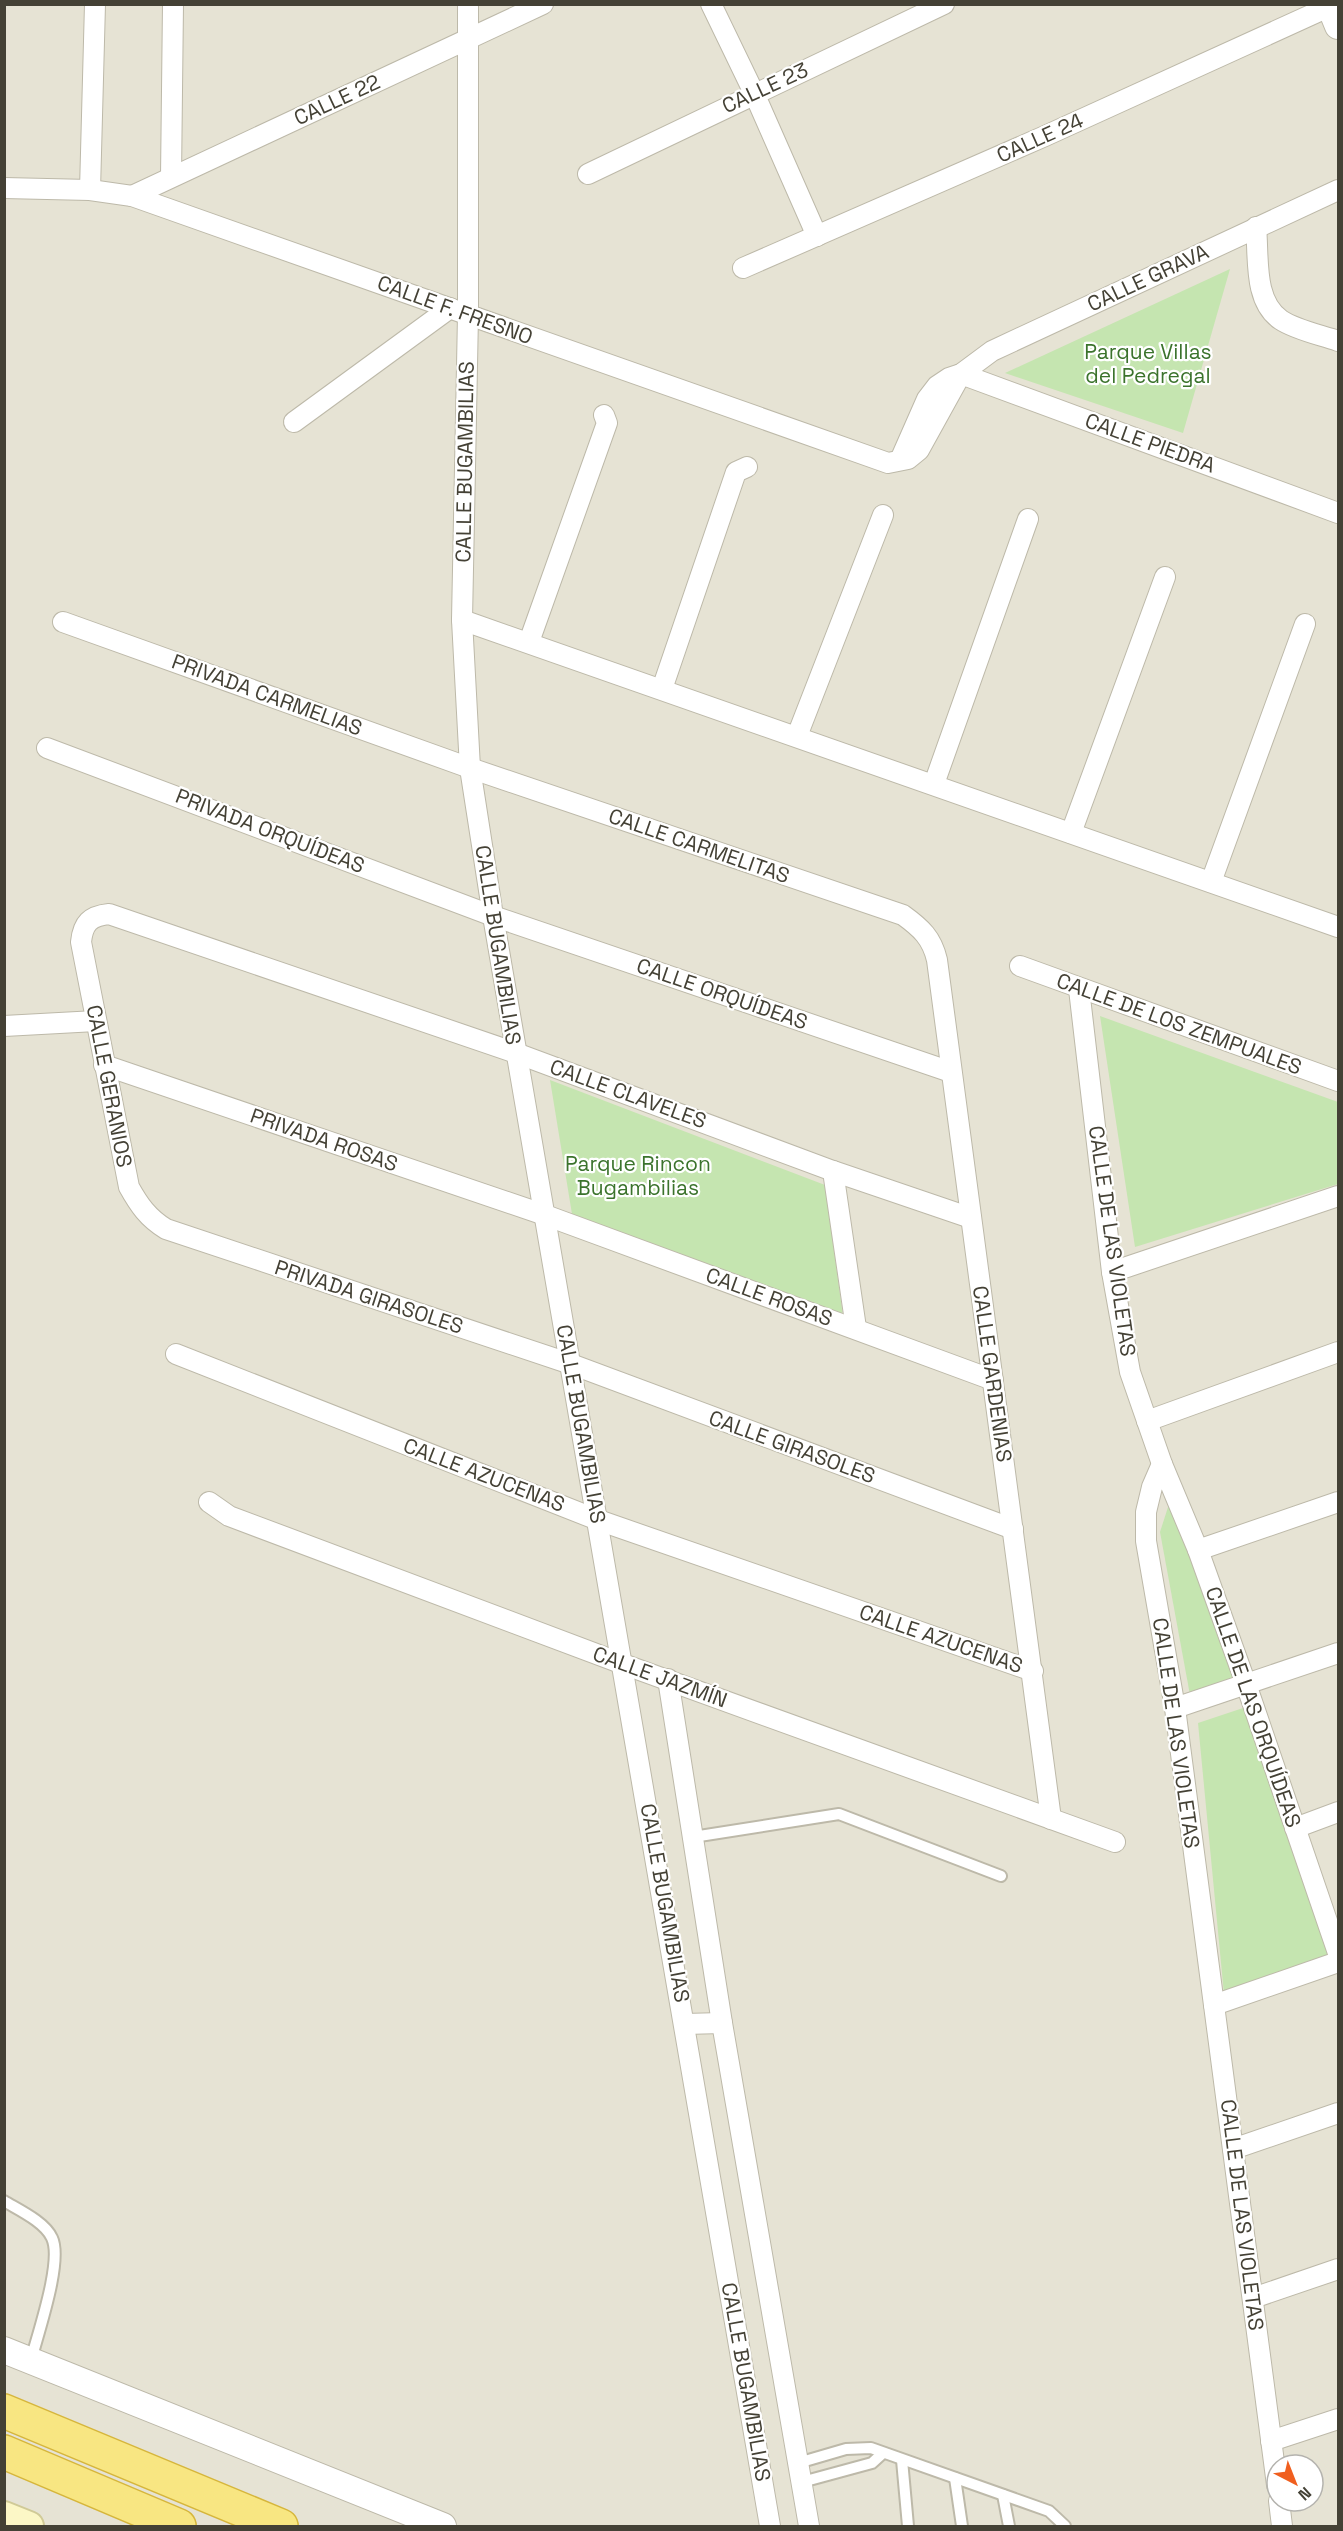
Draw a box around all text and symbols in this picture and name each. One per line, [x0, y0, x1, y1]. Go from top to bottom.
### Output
street label: CALLE 23 [717, 56, 812, 119]
street label: CALLE 22 [289, 68, 384, 131]
street label: CALLE 24 [992, 107, 1087, 169]
street label: CALLE GRAVA [1083, 238, 1213, 317]
street label: CALLE F. FRESNO [374, 269, 537, 350]
park label: Parque Villas del Pedregal [1084, 338, 1212, 389]
street label: CALLE BUGAMBILIAS [449, 361, 480, 563]
street label: CALLE PIEDRA [1081, 406, 1219, 479]
street label: PRIVADA CARMELIAS [168, 648, 366, 742]
street label: PRIVADA ORQUÍDEAS [172, 782, 369, 879]
street label: CALLE CARMELITAS [605, 802, 793, 889]
street label: CALLE BUGAMBILIAS [469, 843, 528, 1047]
street label: CALLE ORQUÍDEAS [633, 952, 811, 1035]
street label: CALLE DE LOS ZEMPUALES [1053, 967, 1306, 1081]
street label: CALLE GERANIOS [81, 1002, 138, 1169]
street label: CALLE CLAVELES [546, 1053, 710, 1134]
street label: PRIVADA ROSAS [247, 1102, 402, 1177]
street label: CALLE DE LAS VIOLETAS [1083, 1124, 1142, 1358]
park label: Parque Rincon Bugambilias [565, 1150, 711, 1201]
street label: PRIVADA GIRASOLES [271, 1253, 467, 1340]
street label: CALLE ROSAS [702, 1261, 836, 1332]
street label: CALLE GARDENIAS [967, 1284, 1018, 1464]
street label: CALLE BUGAMBILIAS [551, 1322, 612, 1525]
street label: CALLE GIRASOLES [705, 1404, 879, 1489]
street label: CALLE AZUCENAS [399, 1431, 569, 1518]
street label: CALLE DE LAS ORQUÍDEAS [1200, 1583, 1307, 1831]
street label: CALLE AZUCENAS [856, 1598, 1026, 1679]
street label: CALLE DE LAS VIOLETAS [1147, 1616, 1206, 1850]
street label: CALLE JAZMÍN [589, 1640, 731, 1713]
street label: CALLE BUGAMBILIAS [635, 1801, 696, 2004]
street label: CALLE DE LAS VIOLETAS [1215, 2098, 1270, 2332]
street label: CALLE BUGAMBILIAS [716, 2280, 777, 2483]
north arrow [1265, 2453, 1325, 2513]
text: N [1294, 2482, 1316, 2505]

